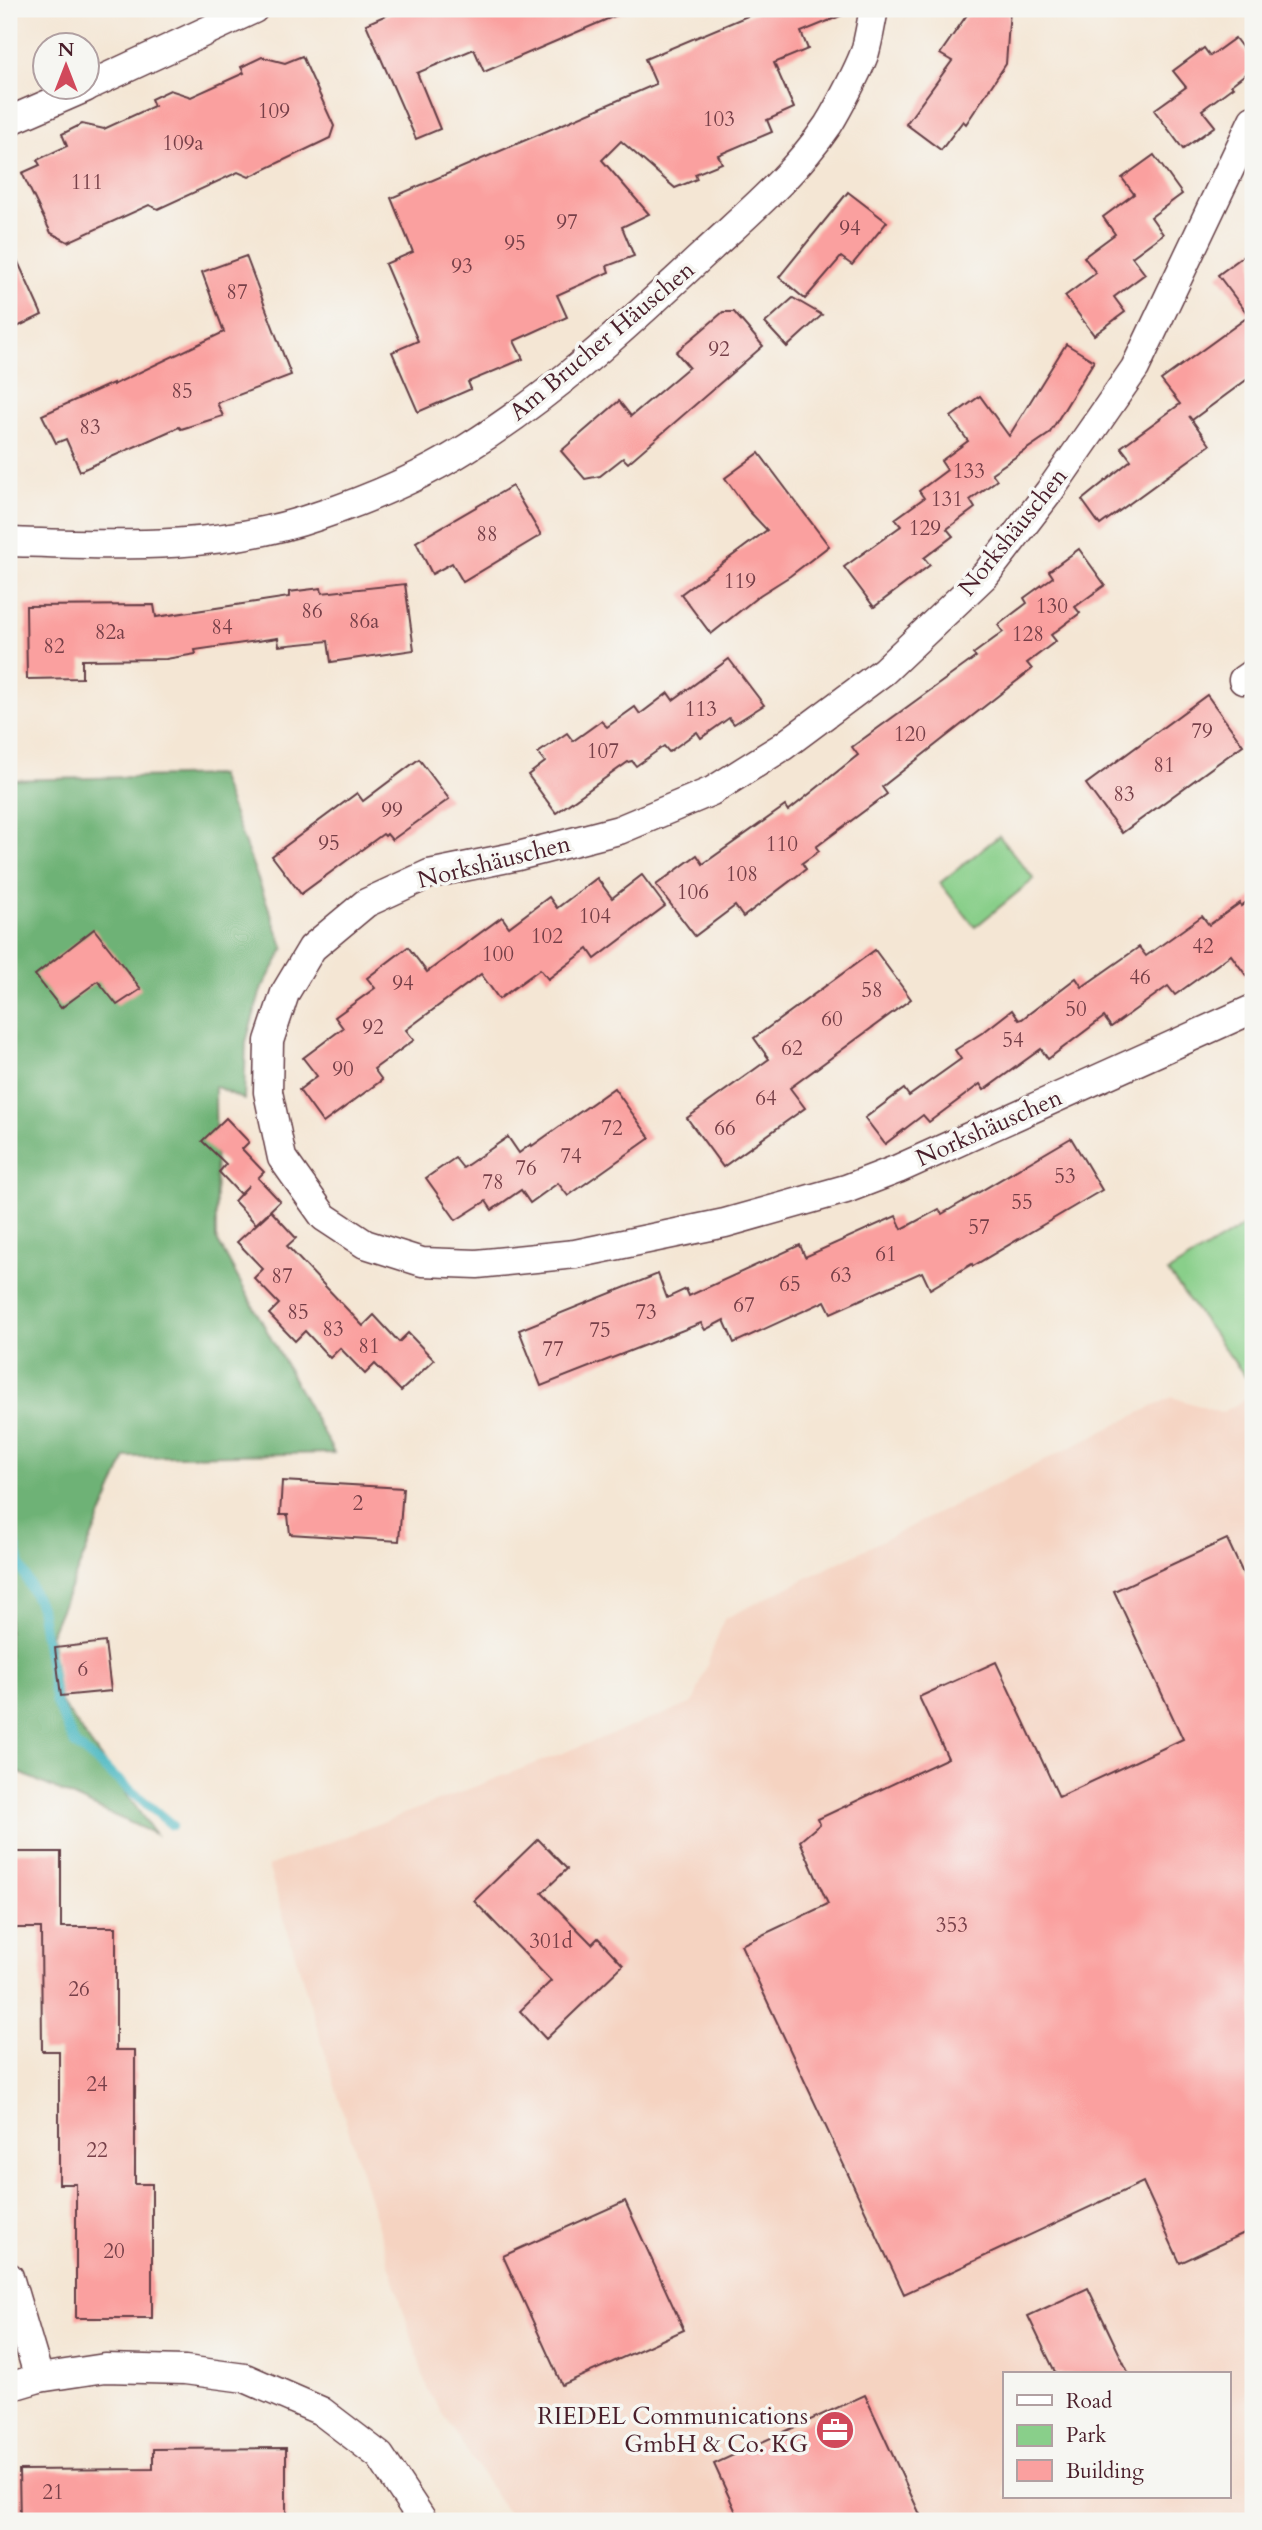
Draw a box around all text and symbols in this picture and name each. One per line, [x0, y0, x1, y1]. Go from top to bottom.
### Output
north arrow [32, 32, 102, 102]
text: N [58, 37, 75, 63]
house number: 109 [258, 97, 290, 126]
house number: 103 [703, 105, 735, 134]
house number: 109a [162, 129, 204, 158]
house number: 111 [71, 168, 103, 197]
house number: 97 [556, 208, 578, 237]
house number: 94 [839, 214, 861, 243]
house number: 95 [504, 229, 526, 258]
house number: 93 [451, 252, 473, 281]
street label: Am Brucher Häuschen [502, 253, 702, 428]
house number: 87 [226, 278, 248, 307]
house number: 92 [708, 335, 730, 364]
house number: 85 [171, 377, 193, 406]
house number: 83 [79, 413, 101, 442]
house number: 133 [953, 457, 985, 486]
street label: Norkshäuschen [951, 460, 1075, 603]
house number: 131 [931, 485, 963, 514]
house number: 129 [909, 514, 941, 543]
house number: 88 [476, 520, 498, 549]
house number: 119 [724, 567, 756, 596]
house number: 130 [1036, 592, 1068, 621]
house number: 86 [301, 597, 323, 626]
house number: 86a [349, 607, 379, 636]
house number: 84 [211, 613, 233, 642]
house number: 82a [95, 618, 125, 647]
house number: 128 [1012, 620, 1044, 649]
house number: 82 [43, 632, 65, 661]
house number: 113 [685, 695, 717, 724]
house number: 79 [1191, 717, 1213, 746]
house number: 120 [894, 720, 926, 749]
house number: 107 [587, 737, 619, 766]
house number: 81 [1153, 751, 1175, 780]
house number: 83 [1113, 780, 1135, 809]
house number: 99 [381, 796, 403, 825]
street label: Norkshäuschen [414, 827, 574, 897]
house number: 95 [318, 829, 340, 858]
house number: 110 [766, 830, 798, 859]
house number: 108 [726, 860, 758, 889]
house number: 106 [677, 878, 709, 907]
house number: 104 [579, 902, 611, 931]
house number: 102 [531, 922, 563, 951]
house number: 42 [1192, 932, 1214, 961]
house number: 100 [482, 940, 514, 969]
house number: 46 [1129, 963, 1151, 992]
house number: 94 [392, 969, 414, 998]
house number: 58 [861, 976, 883, 1005]
house number: 50 [1065, 995, 1087, 1024]
house number: 60 [821, 1005, 843, 1034]
house number: 92 [362, 1013, 384, 1042]
house number: 54 [1002, 1026, 1024, 1055]
house number: 62 [781, 1034, 803, 1063]
house number: 90 [332, 1055, 354, 1084]
street label: Norkshäuschen [911, 1081, 1068, 1175]
house number: 64 [755, 1084, 777, 1113]
house number: 72 [601, 1114, 623, 1143]
house number: 66 [714, 1114, 736, 1143]
house number: 74 [560, 1142, 582, 1171]
house number: 76 [515, 1154, 537, 1183]
house number: 53 [1054, 1162, 1076, 1191]
house number: 78 [482, 1168, 504, 1197]
house number: 55 [1011, 1188, 1033, 1217]
house number: 57 [968, 1213, 990, 1242]
house number: 61 [875, 1240, 897, 1269]
house number: 63 [830, 1261, 852, 1290]
house number: 87 [271, 1262, 293, 1291]
house number: 65 [779, 1270, 801, 1299]
house number: 67 [733, 1291, 755, 1320]
house number: 85 [287, 1298, 309, 1327]
house number: 73 [635, 1298, 657, 1327]
house number: 83 [322, 1315, 344, 1344]
house number: 75 [589, 1316, 611, 1345]
house number: 81 [358, 1332, 380, 1361]
house number: 77 [542, 1335, 564, 1364]
house number: 2 [353, 1489, 364, 1518]
house number: 6 [78, 1655, 88, 1684]
house number: 353 [936, 1911, 968, 1940]
house number: 301d [529, 1927, 573, 1956]
house number: 26 [68, 1975, 90, 2004]
house number: 24 [86, 2070, 108, 2099]
house number: 22 [86, 2136, 108, 2165]
house number: 20 [103, 2237, 125, 2266]
legend [1003, 2372, 1230, 2498]
text: Road [1066, 2387, 1112, 2416]
place label: RIEDEL Communications GmbH & Co. KG [537, 2400, 808, 2461]
office icon: RIEDEL Communications GmbH & Co. KG [814, 2409, 856, 2451]
text: Park [1066, 2421, 1107, 2450]
text: Building [1066, 2457, 1144, 2486]
house number: 21 [42, 2478, 64, 2507]

